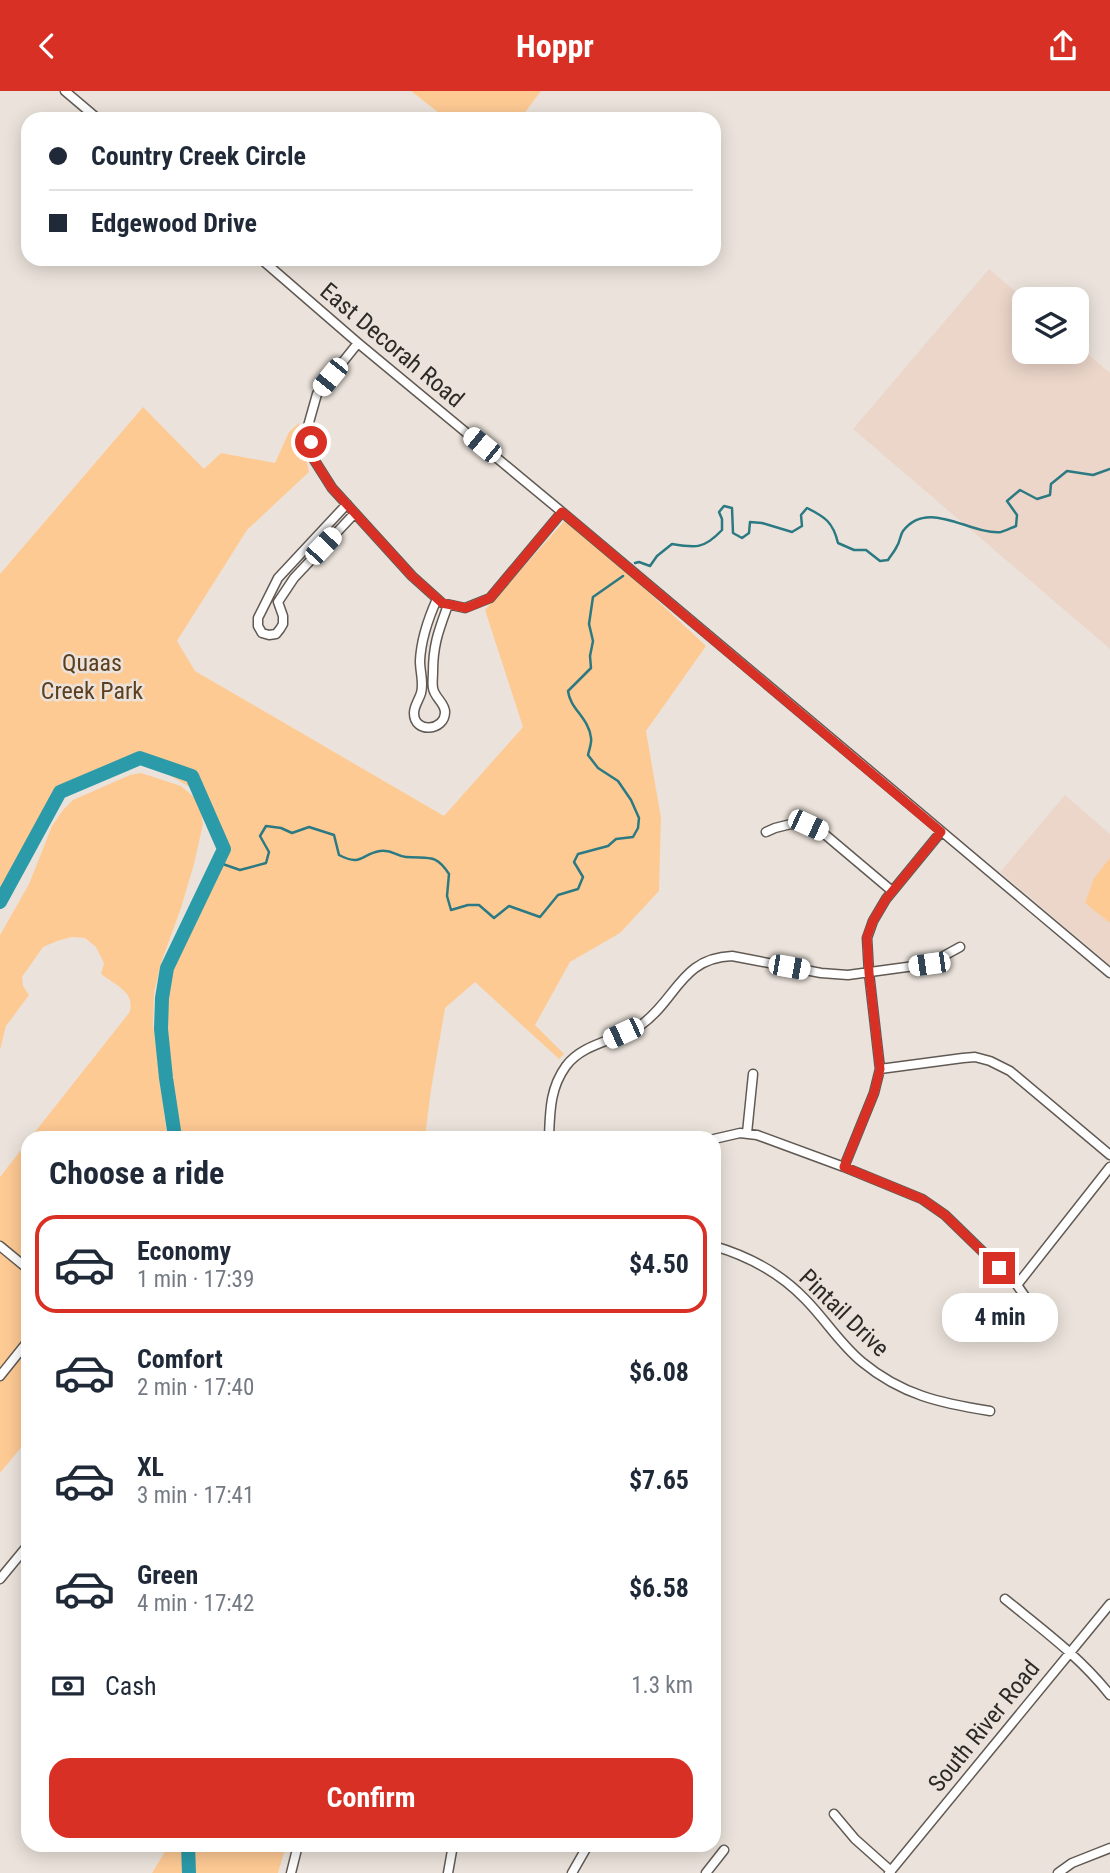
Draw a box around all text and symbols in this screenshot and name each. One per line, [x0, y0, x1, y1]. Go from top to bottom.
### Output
icon: back [28, 27, 66, 65]
text: Hoppr [516, 27, 594, 65]
icon: share [1044, 27, 1082, 65]
text: Country Creek Circle [91, 141, 306, 171]
text: Edgewood Drive [91, 208, 257, 238]
street label: East Decorah Road [315, 277, 469, 413]
map controls [1012, 287, 1089, 364]
button: layers [1012, 287, 1089, 364]
car [309, 354, 352, 400]
car [460, 424, 505, 466]
route start [295, 426, 327, 458]
car [301, 523, 346, 569]
park label: Quaas Creek Park [41, 649, 143, 705]
car [785, 807, 832, 843]
car [907, 951, 952, 977]
car [767, 953, 812, 981]
car [600, 1015, 647, 1051]
text: Choose a ride [49, 1154, 224, 1192]
icon: car [53, 1233, 116, 1296]
text: Economy [137, 1236, 231, 1266]
text: $4.50 [629, 1249, 689, 1279]
route end [983, 1252, 1015, 1284]
street label: Pintail Drive [793, 1264, 895, 1362]
text: 1 min · 17:39 [137, 1266, 254, 1293]
callout: 4 min [941, 1293, 1057, 1341]
text: 4 min [974, 1304, 1026, 1331]
icon: car [53, 1341, 116, 1404]
text: Comfort [137, 1344, 223, 1374]
text: $6.08 [629, 1357, 689, 1387]
text: 2 min · 17:40 [137, 1374, 254, 1401]
icon: car [53, 1449, 116, 1512]
text: XL [137, 1452, 164, 1482]
text: $7.65 [629, 1465, 689, 1495]
text: 3 min · 17:41 [137, 1482, 254, 1509]
icon: car [53, 1557, 116, 1620]
text: Green [137, 1560, 198, 1590]
text: $6.58 [629, 1573, 689, 1603]
text: 4 min · 17:42 [137, 1590, 254, 1617]
street label: South River Road [922, 1655, 1046, 1797]
icon: cash [49, 1667, 87, 1705]
text: Cash [105, 1671, 157, 1701]
text: 1.3 km [631, 1672, 693, 1699]
button: Confirm [49, 1758, 693, 1838]

